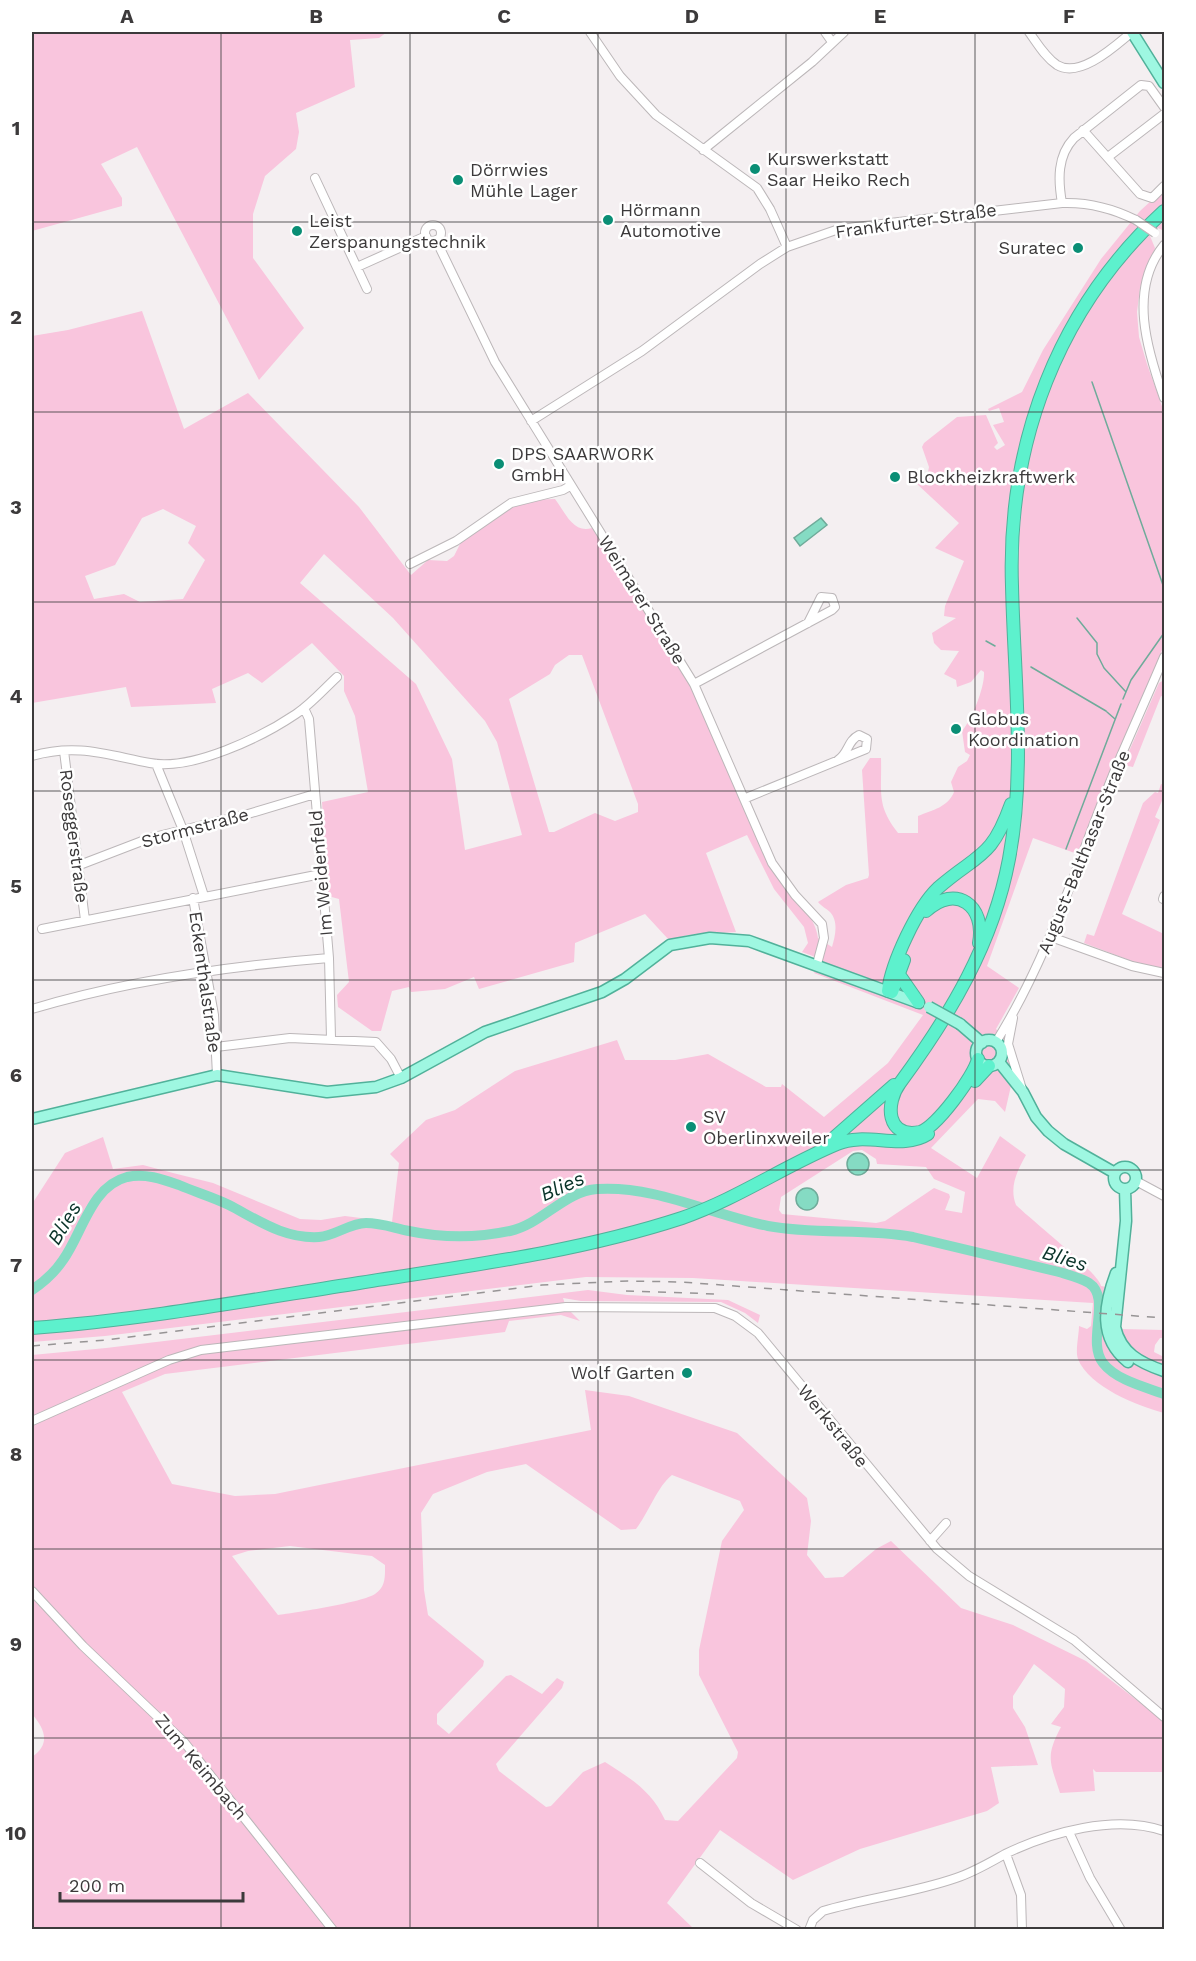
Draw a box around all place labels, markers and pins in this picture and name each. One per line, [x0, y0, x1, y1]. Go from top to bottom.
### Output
place label: Kurswerkstatt Saar Heiko Rech [767, 148, 910, 190]
place label: Dörrwies Mühle Lager [470, 159, 578, 201]
marker: Kurswerkstatt Saar Heiko Rech [748, 162, 762, 176]
marker: Dörrwies Mühle Lager [451, 173, 465, 187]
place label: Hörmann Automotive [620, 199, 721, 241]
place label: Leist Zerspanungstechnik [309, 210, 486, 252]
marker: Hörmann Automotive [601, 213, 615, 227]
marker: Leist Zerspanungstechnik [290, 224, 304, 238]
place label: Suratec [999, 237, 1066, 258]
marker: Suratec [1071, 241, 1085, 255]
place label: DPS SAARWORK GmbH [511, 443, 654, 485]
marker: DPS SAARWORK GmbH [492, 457, 506, 471]
place label: Blockheizkraftwerk [907, 466, 1075, 487]
marker: Blockheizkraftwerk [888, 470, 902, 484]
place label: Globus Koordination [968, 708, 1079, 750]
marker: Globus Koordination [949, 722, 963, 736]
place label: SV Oberlinxweiler [703, 1106, 830, 1148]
marker: SV Oberlinxweiler [684, 1120, 698, 1134]
place label: Wolf Garten [570, 1362, 675, 1383]
marker: Wolf Garten [680, 1366, 694, 1380]

